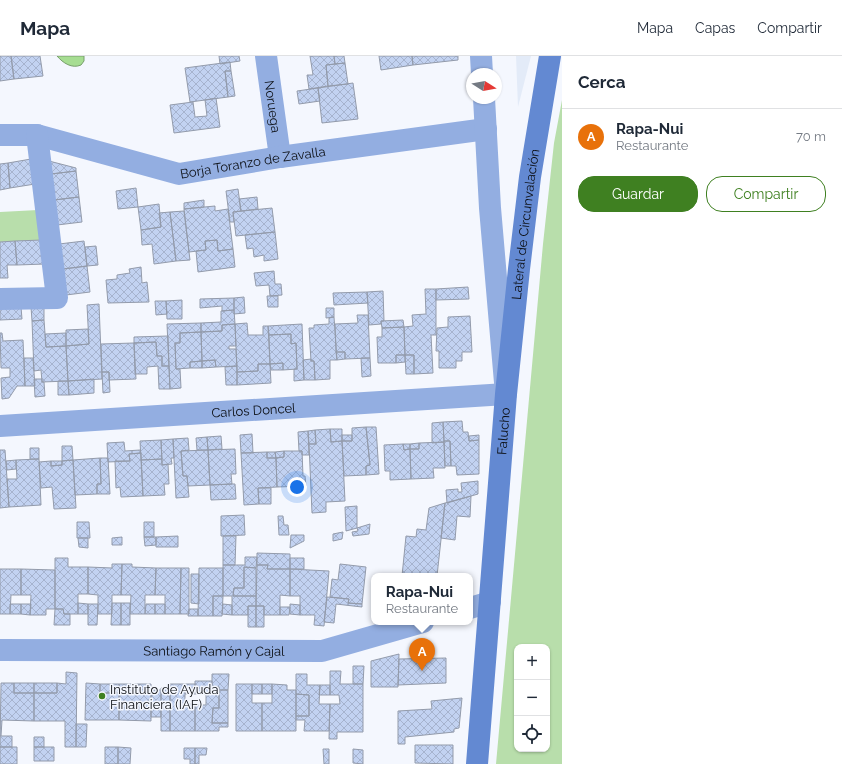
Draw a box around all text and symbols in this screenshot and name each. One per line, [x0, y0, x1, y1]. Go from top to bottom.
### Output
text: Mapa [20, 17, 70, 39]
text: Mapa [637, 20, 673, 36]
text: Capas [695, 20, 735, 36]
text: Compartir [757, 20, 822, 36]
north arrow [466, 68, 502, 104]
text: Cerca [578, 72, 626, 92]
street label: Noruega [261, 79, 284, 134]
text: Rapa-Nui [616, 120, 683, 138]
text: A [587, 129, 595, 144]
text: 70 m [796, 129, 826, 144]
text: Restaurante [616, 138, 688, 153]
street label: Borja Toranzo de Zavalla [179, 144, 326, 182]
street label: Lateral de Circunvalación [509, 148, 543, 300]
button: Guardar [578, 176, 698, 212]
button: Compartir [706, 176, 826, 212]
street label: Carlos Doncel [211, 400, 297, 421]
street label: Falucho [494, 406, 513, 455]
your location [287, 477, 307, 497]
popup [371, 573, 473, 625]
text: Rapa-Nui [386, 583, 453, 601]
text: Restaurante [386, 601, 458, 616]
pin: A [409, 638, 435, 671]
street label: Santiago Ramón y Cajal [143, 643, 285, 659]
map controls [514, 644, 550, 752]
button: + [514, 644, 550, 680]
button: − [514, 680, 550, 716]
place label: Instituto de Ayuda Financiera (IAF) [110, 682, 219, 712]
marker: Instituto de Ayuda Financiera (IAF) [97, 691, 107, 701]
button: locate [514, 716, 550, 752]

